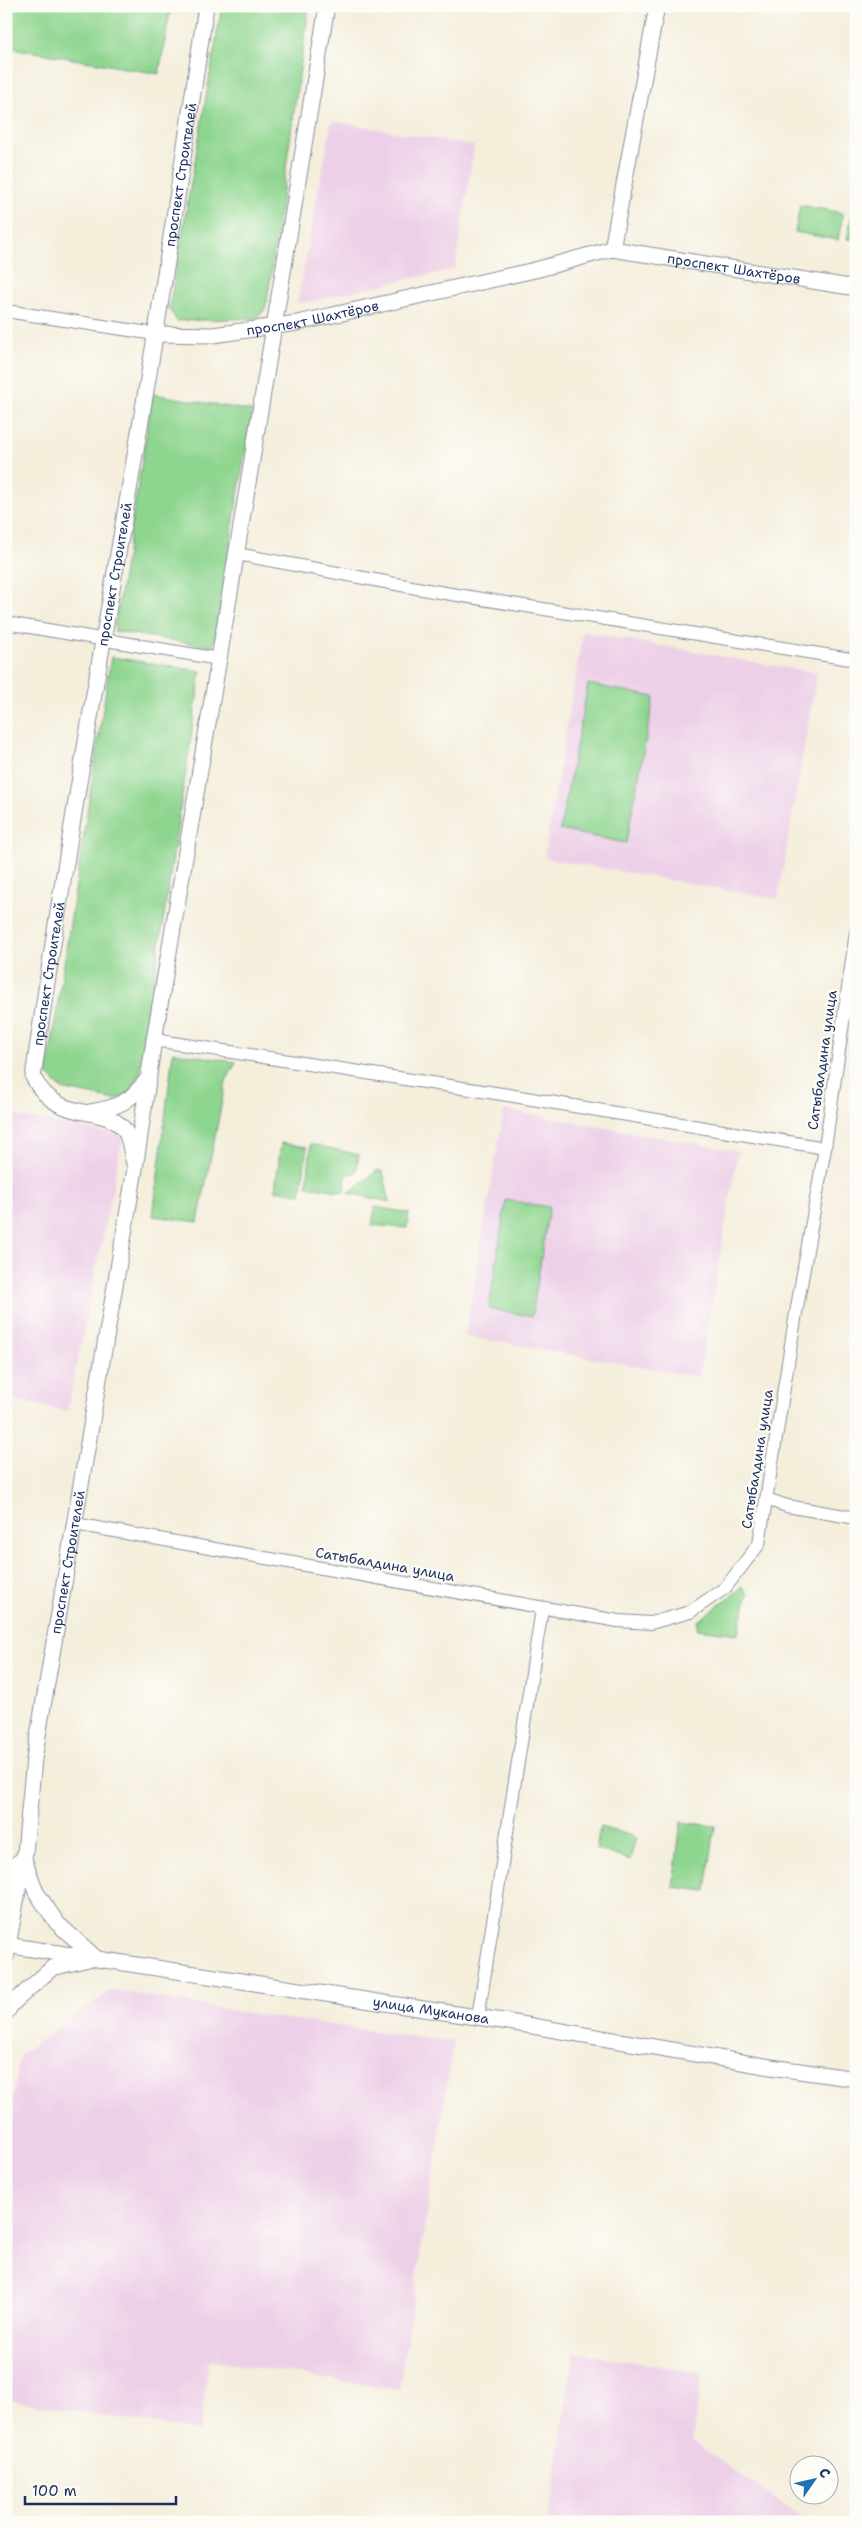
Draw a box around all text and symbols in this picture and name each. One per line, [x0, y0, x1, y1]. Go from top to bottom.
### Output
street label: проспект Строителей [161, 101, 200, 248]
street label: проспект Шахтёров [666, 249, 802, 288]
street label: проспект Шахтёров [245, 296, 380, 339]
street label: проспект Строителей [93, 501, 136, 647]
street label: проспект Строителей [29, 900, 69, 1047]
street label: Сатыбалдина улица [803, 989, 841, 1131]
street label: Сатыбалдина улица [737, 1388, 777, 1530]
street label: проспект Строителей [47, 1489, 89, 1635]
street label: Сатыбалдина улица [314, 1543, 456, 1585]
street label: улица Муканова [372, 1992, 491, 2028]
north arrow [790, 2456, 840, 2506]
text: С [815, 2464, 835, 2481]
scale bar [25, 2473, 176, 2505]
text: 100 m [32, 2481, 77, 2501]

